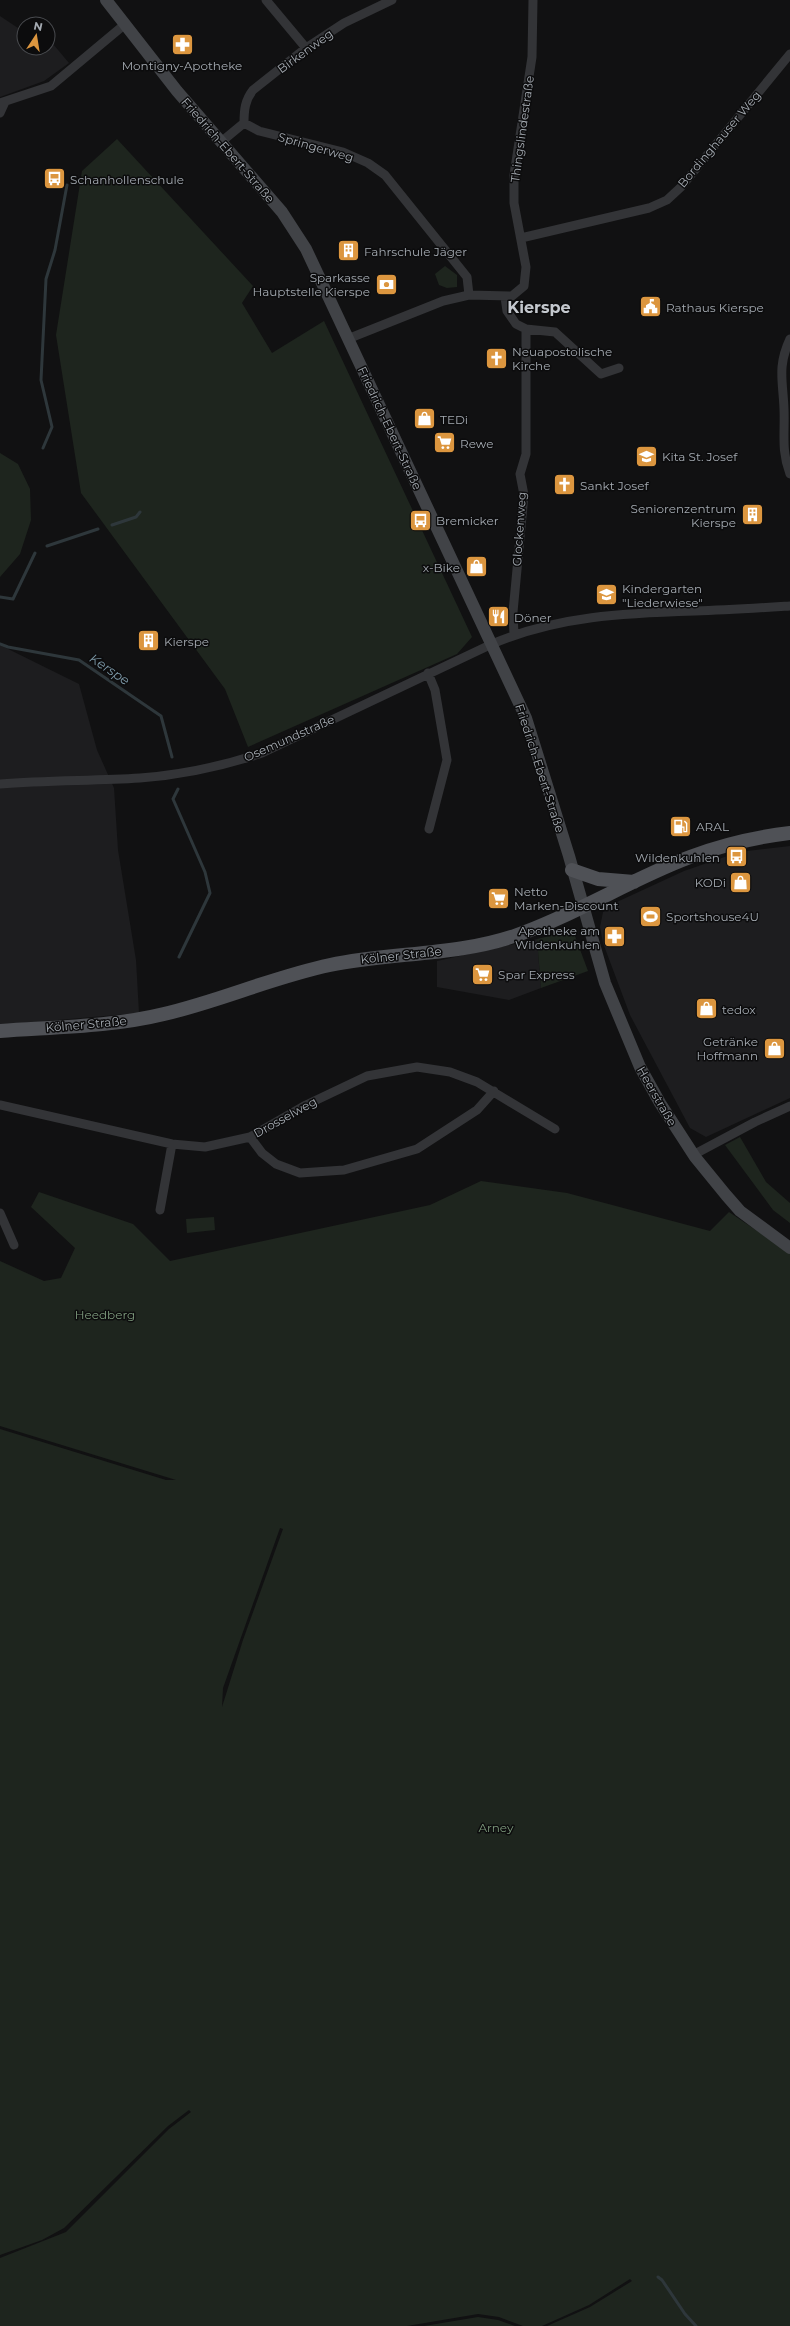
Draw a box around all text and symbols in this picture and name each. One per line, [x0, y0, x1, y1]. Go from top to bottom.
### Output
north arrow [16, 16, 56, 56]
text: N [32, 18, 44, 34]
street label: Birkenweg [274, 26, 336, 76]
pharmacy icon: Montigny-Apotheke [169, 31, 195, 57]
place label: Montigny-Apotheke [122, 58, 242, 73]
street label: Thingslindestraße [507, 75, 537, 183]
street label: Bordinghauser Weg [674, 88, 764, 190]
street label: Friedrich-Ebert-Straße [178, 94, 278, 206]
street label: Springerweg [277, 129, 355, 165]
bus stop icon: Schanhollenschule [42, 166, 68, 192]
place label: Schanhollenschule [70, 172, 184, 187]
building icon: Fahrschule Jäger [336, 238, 362, 264]
place label: Fahrschule Jäger [364, 244, 467, 259]
place label: Sparkasse Hauptstelle Kierspe [252, 270, 370, 299]
bank icon: Sparkasse Hauptstelle Kierspe [373, 271, 399, 297]
public building icon: Rathaus Kierspe [638, 294, 664, 320]
district label: Kierspe [507, 298, 571, 317]
place label: Rathaus Kierspe [666, 300, 764, 315]
place label: Neuapostolische Kirche [512, 344, 612, 373]
church icon: Neuapostolische Kirche [483, 345, 509, 371]
street label: Friedrich-Ebert-Straße [355, 364, 425, 492]
shop icon: TEDi [411, 406, 437, 432]
place label: TEDi [440, 412, 468, 427]
supermarket icon: Rewe [431, 430, 457, 456]
place label: Rewe [460, 436, 493, 451]
school or university icon: Kita St. Josef [634, 443, 660, 469]
place label: Kita St. Josef [662, 449, 738, 464]
church icon: Sankt Josef [552, 472, 578, 498]
place label: Sankt Josef [580, 478, 649, 493]
street label: Glockenweg [509, 491, 529, 567]
place label: Seniorenzentrum Kierspe [631, 501, 736, 530]
building icon: Seniorenzentrum Kierspe [739, 502, 765, 528]
bus stop icon: Bremicker [408, 507, 434, 533]
place label: Bremicker [436, 513, 499, 528]
shop icon: x-Bike [463, 554, 489, 580]
place label: x-Bike [423, 560, 460, 575]
place label: Kindergarten "Liederwiese" [622, 581, 703, 610]
school or university icon: Kindergarten "Liederwiese" [594, 582, 620, 608]
restaurant icon: Döner [485, 604, 511, 630]
place label: Döner [514, 610, 552, 625]
building icon: Kierspe [135, 628, 161, 654]
place label: Kierspe [164, 634, 209, 649]
water label: Kerspe [87, 650, 133, 688]
street label: Friedrich-Ebert-Straße [512, 702, 568, 834]
street label: Osemundstraße [241, 711, 337, 765]
fuel station icon: ARAL [667, 813, 693, 839]
place label: ARAL [696, 819, 729, 834]
bus stop icon: Wildenkuhlen [723, 844, 749, 870]
place label: Wildenkuhlen [635, 850, 720, 865]
shop icon: KODi [728, 869, 754, 895]
place label: KODi [695, 875, 726, 890]
place label: Netto Marken-Discount [514, 884, 618, 913]
supermarket icon: Netto Marken-Discount [486, 885, 512, 911]
sports icon: Sportshouse4U [638, 903, 664, 929]
place label: Sportshouse4U [666, 909, 759, 924]
place label: Apotheke am Wildenkuhlen [515, 923, 600, 952]
pharmacy icon: Apotheke am Wildenkuhlen [602, 924, 628, 950]
street label: Kölner Straße [360, 943, 442, 967]
supermarket icon: Spar Express [469, 961, 495, 987]
place label: Spar Express [498, 967, 575, 982]
shop icon: tedox [694, 996, 720, 1022]
place label: tedox [722, 1002, 756, 1017]
street label: Kölner Straße [45, 1013, 127, 1035]
place label: Getränke Hoffmann [697, 1034, 758, 1063]
shop icon: Getränke Hoffmann [761, 1035, 787, 1061]
street label: Heerstraße [634, 1063, 680, 1129]
street label: Drosselweg [251, 1093, 319, 1141]
park label: Heedberg [75, 1307, 135, 1322]
park label: Arney [478, 1820, 514, 1835]

